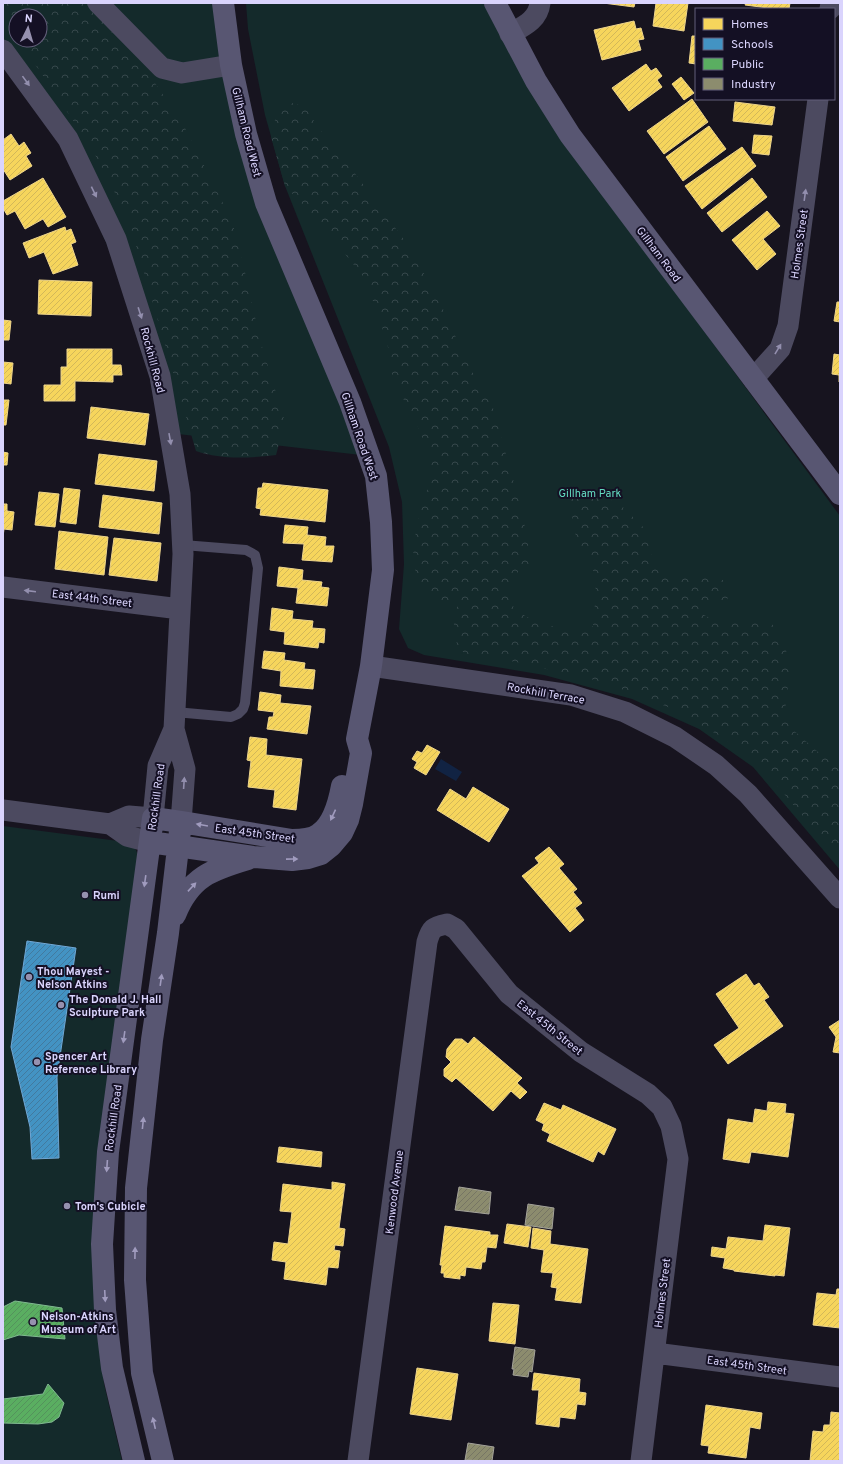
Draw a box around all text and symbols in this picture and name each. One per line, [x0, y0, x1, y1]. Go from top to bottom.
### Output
north arrow [8, 8, 48, 48]
legend [695, 8, 835, 100]
text: N [24, 12, 33, 26]
text: Homes [731, 17, 768, 33]
text: Schools [731, 37, 773, 53]
text: Public [731, 57, 764, 73]
one-way arrow [22, 76, 30, 86]
text: Industry [731, 77, 776, 93]
street label: Gillham Road West [228, 86, 264, 179]
one-way arrow [90, 186, 97, 197]
one-way arrow [802, 188, 808, 201]
street label: Holmes Street [788, 208, 812, 280]
street label: Gillham Road [633, 224, 684, 285]
one-way arrow [137, 307, 143, 319]
street label: Rockhill Road [137, 326, 168, 395]
one-way arrow [774, 343, 781, 355]
street label: Gillham Road West [337, 391, 381, 482]
one-way arrow [168, 433, 174, 445]
park label: Gillham Park [559, 487, 622, 501]
one-way arrow [24, 587, 36, 594]
street label: East 44th Street [51, 587, 133, 611]
street label: Rockhill Terrace [506, 680, 586, 708]
street label: Rockhill Road [145, 763, 169, 832]
one-way arrow [181, 777, 188, 789]
one-way arrow [330, 809, 336, 820]
street label: East 45th Street [214, 821, 296, 847]
one-way arrow [196, 822, 208, 828]
one-way arrow [286, 856, 299, 862]
one-way arrow [142, 875, 148, 887]
one-way arrow [187, 881, 196, 892]
place label: Rumi [93, 889, 120, 903]
marker: Rumi [80, 890, 90, 900]
place label: Thou Mayest - Nelson Atkins [37, 965, 110, 992]
marker: Thou Mayest - Nelson Atkins [24, 972, 34, 982]
one-way arrow [158, 974, 164, 986]
place label: The Donald J. Hall Sculpture Park [69, 993, 161, 1020]
street label: East 45th Street [514, 997, 585, 1059]
marker: The Donald J. Hall Sculpture Park [56, 1000, 66, 1010]
one-way arrow [120, 1031, 127, 1043]
place label: Spencer Art Reference Library [45, 1050, 137, 1077]
marker: Spencer Art Reference Library [32, 1057, 42, 1067]
street label: Rockhill Road [102, 1084, 126, 1153]
one-way arrow [140, 1117, 146, 1129]
street label: Kenwood Avenue [383, 1149, 407, 1235]
one-way arrow [103, 1160, 110, 1172]
place label: Tom's Cubicle [75, 1200, 146, 1214]
marker: Tom's Cubicle [62, 1201, 72, 1211]
one-way arrow [132, 1246, 138, 1259]
street label: Holmes Street [652, 1257, 674, 1329]
one-way arrow [101, 1290, 108, 1302]
place label: Nelson-Atkins Museum of Art [41, 1310, 116, 1337]
marker: Nelson-Atkins Museum of Art [28, 1317, 38, 1327]
street label: East 45th Street [706, 1353, 788, 1379]
one-way arrow [151, 1417, 157, 1429]

